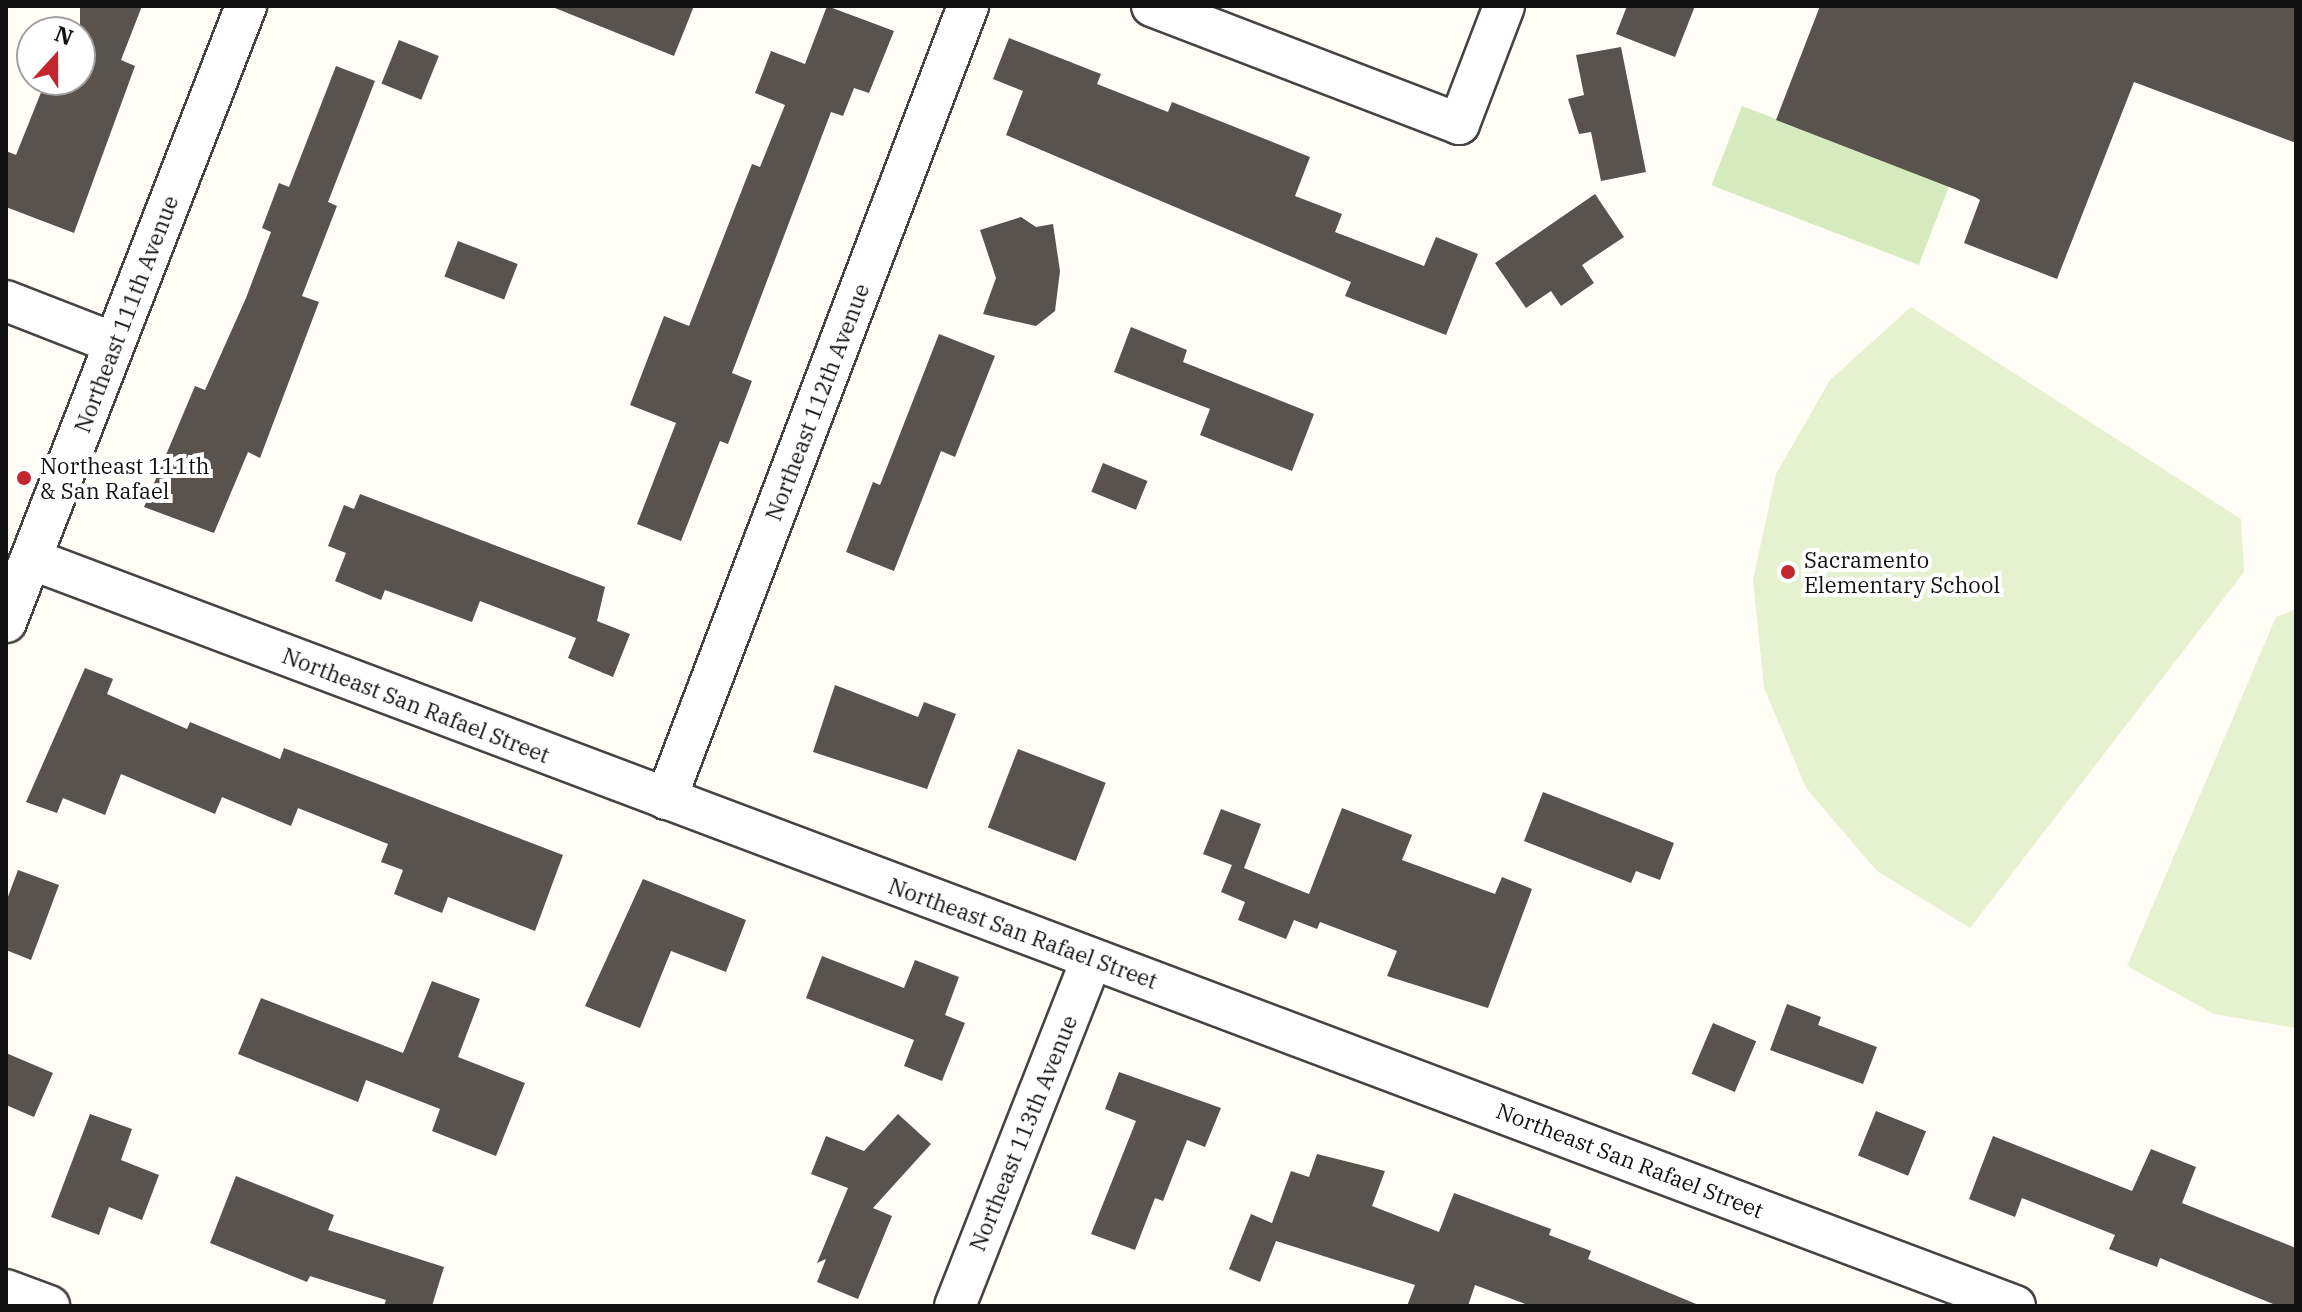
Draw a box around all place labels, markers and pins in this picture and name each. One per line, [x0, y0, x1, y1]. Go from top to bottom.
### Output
place label: Northeast 111th & San Rafael [40, 452, 209, 504]
marker: Northeast 111th & San Rafael [15, 469, 33, 487]
place label: Sacramento Elementary School [1804, 546, 2000, 598]
marker: Sacramento Elementary School [1779, 563, 1797, 581]

